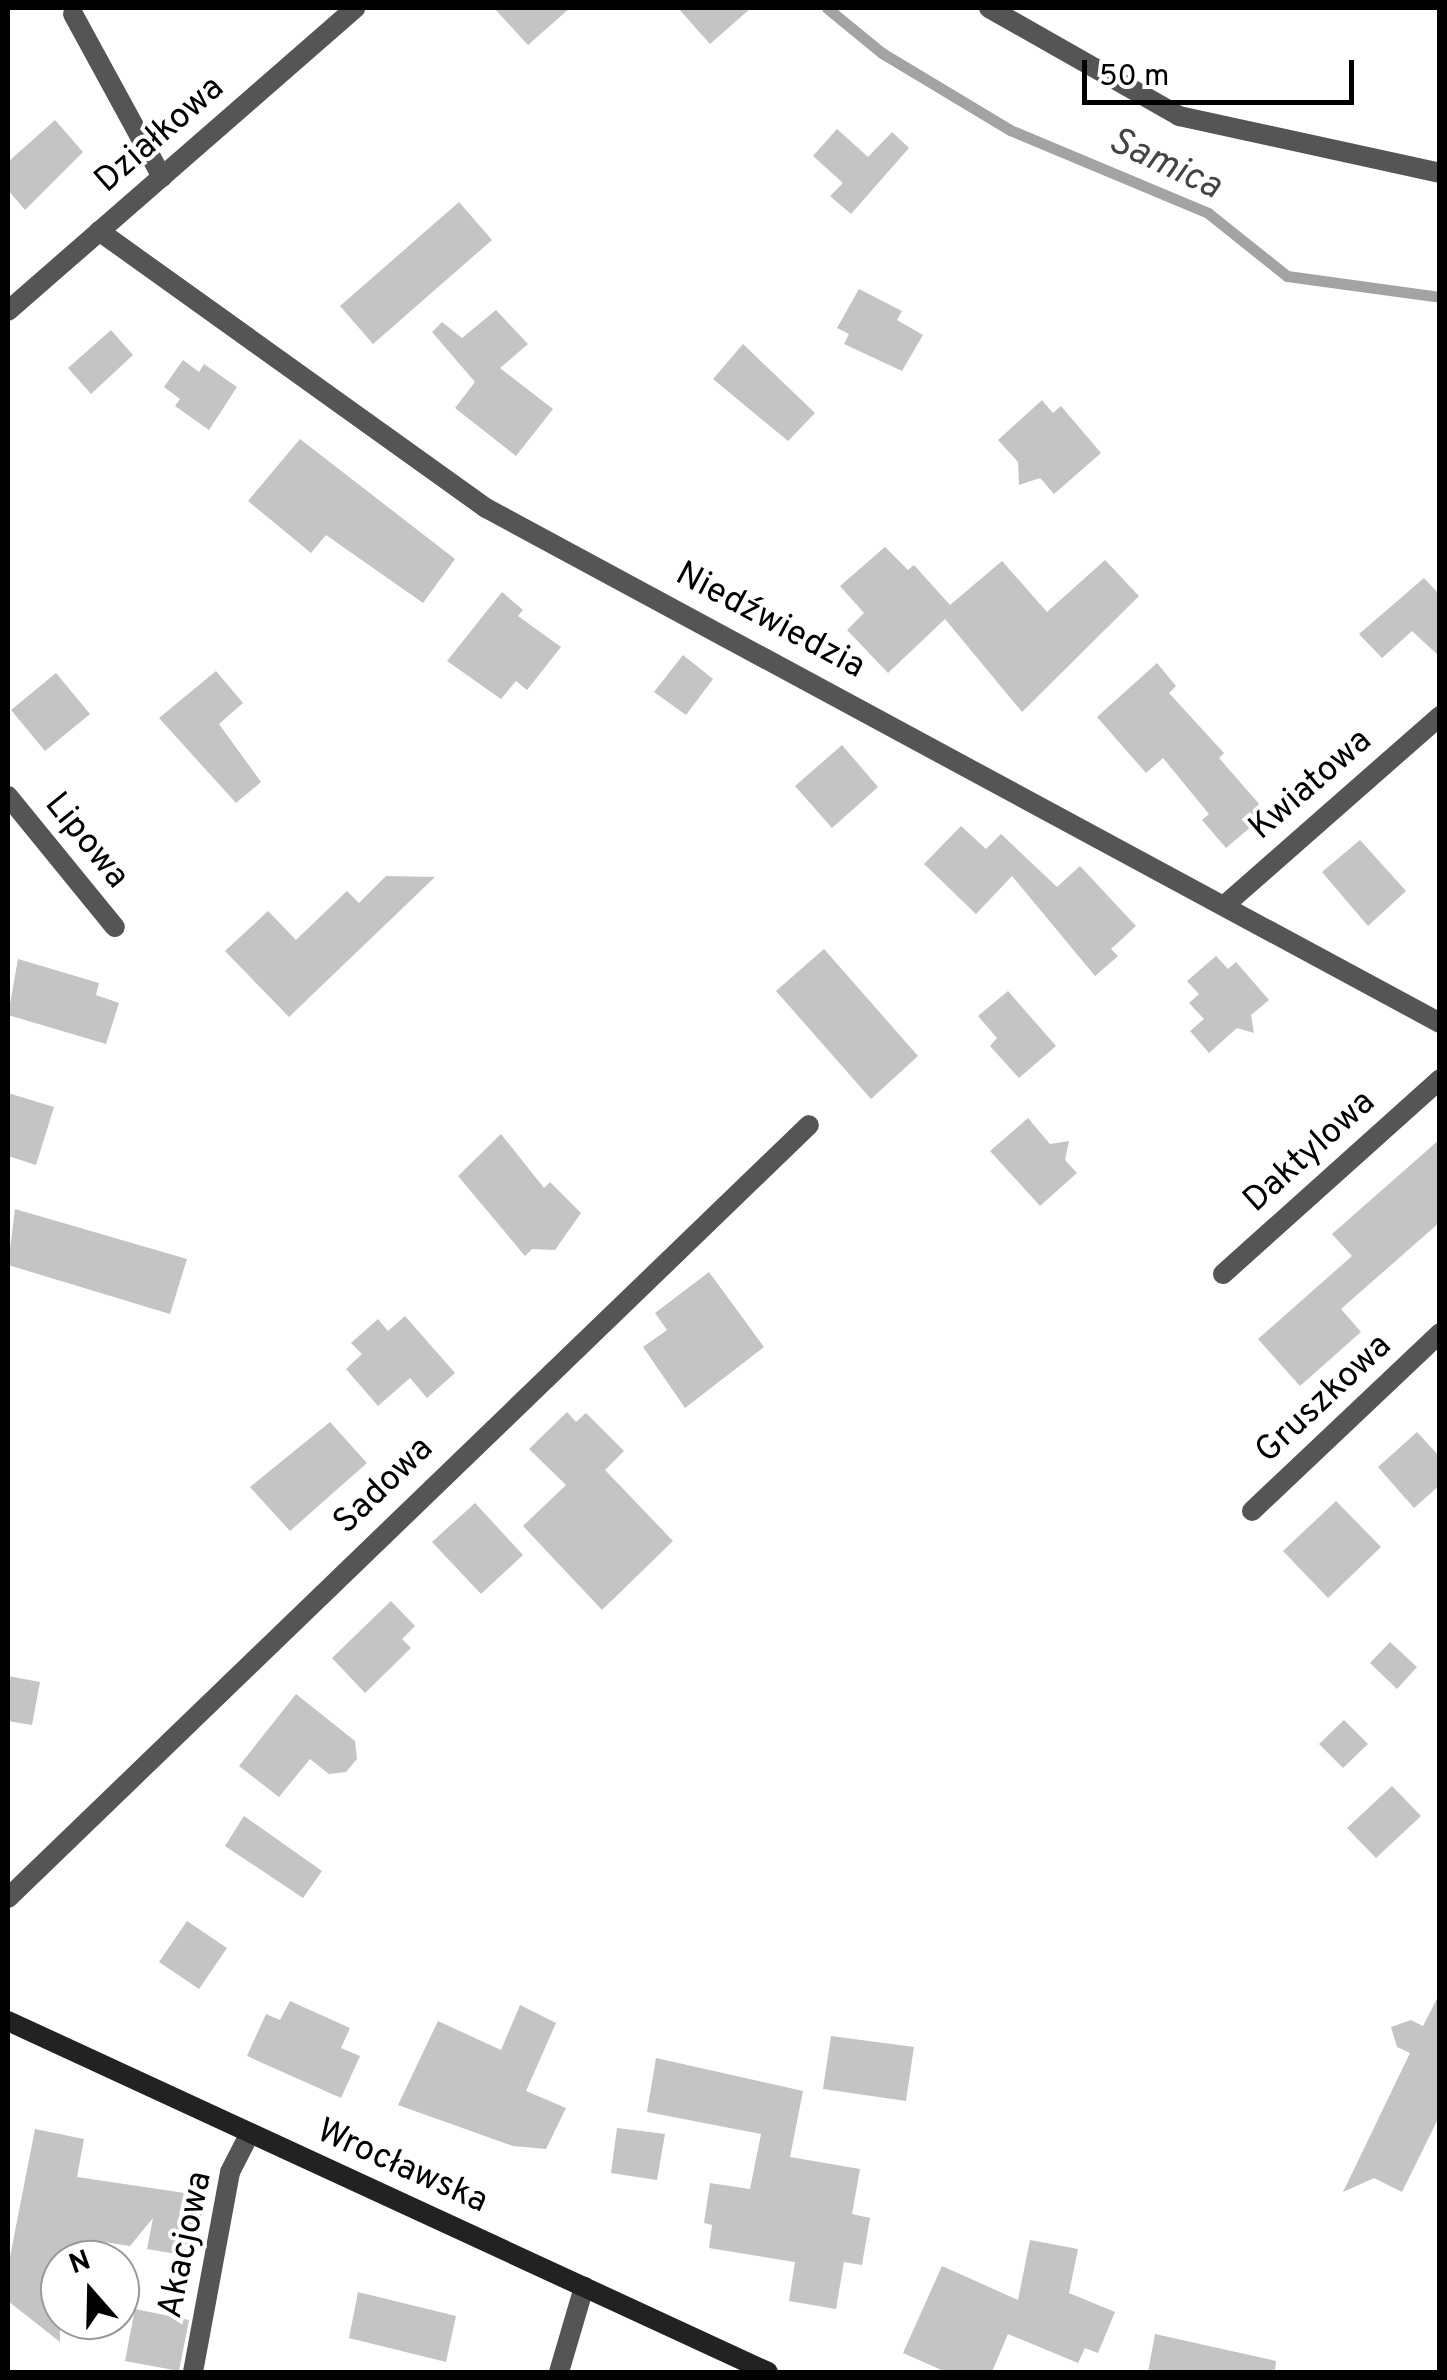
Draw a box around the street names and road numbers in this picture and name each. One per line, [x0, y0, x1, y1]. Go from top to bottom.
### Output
street label: Działkowa [87, 68, 233, 202]
street label: Niedźwiedzia [668, 554, 872, 688]
street label: Kwiatowa [1241, 720, 1381, 850]
street label: Lipowa [35, 785, 137, 897]
street label: Daktylowa [1236, 1082, 1384, 1222]
street label: Gruszkowa [1247, 1325, 1401, 1473]
street label: Sadowa [326, 1429, 442, 1543]
street label: Wrocławska [310, 2111, 494, 2223]
street label: Akacjowa [150, 2168, 222, 2322]

